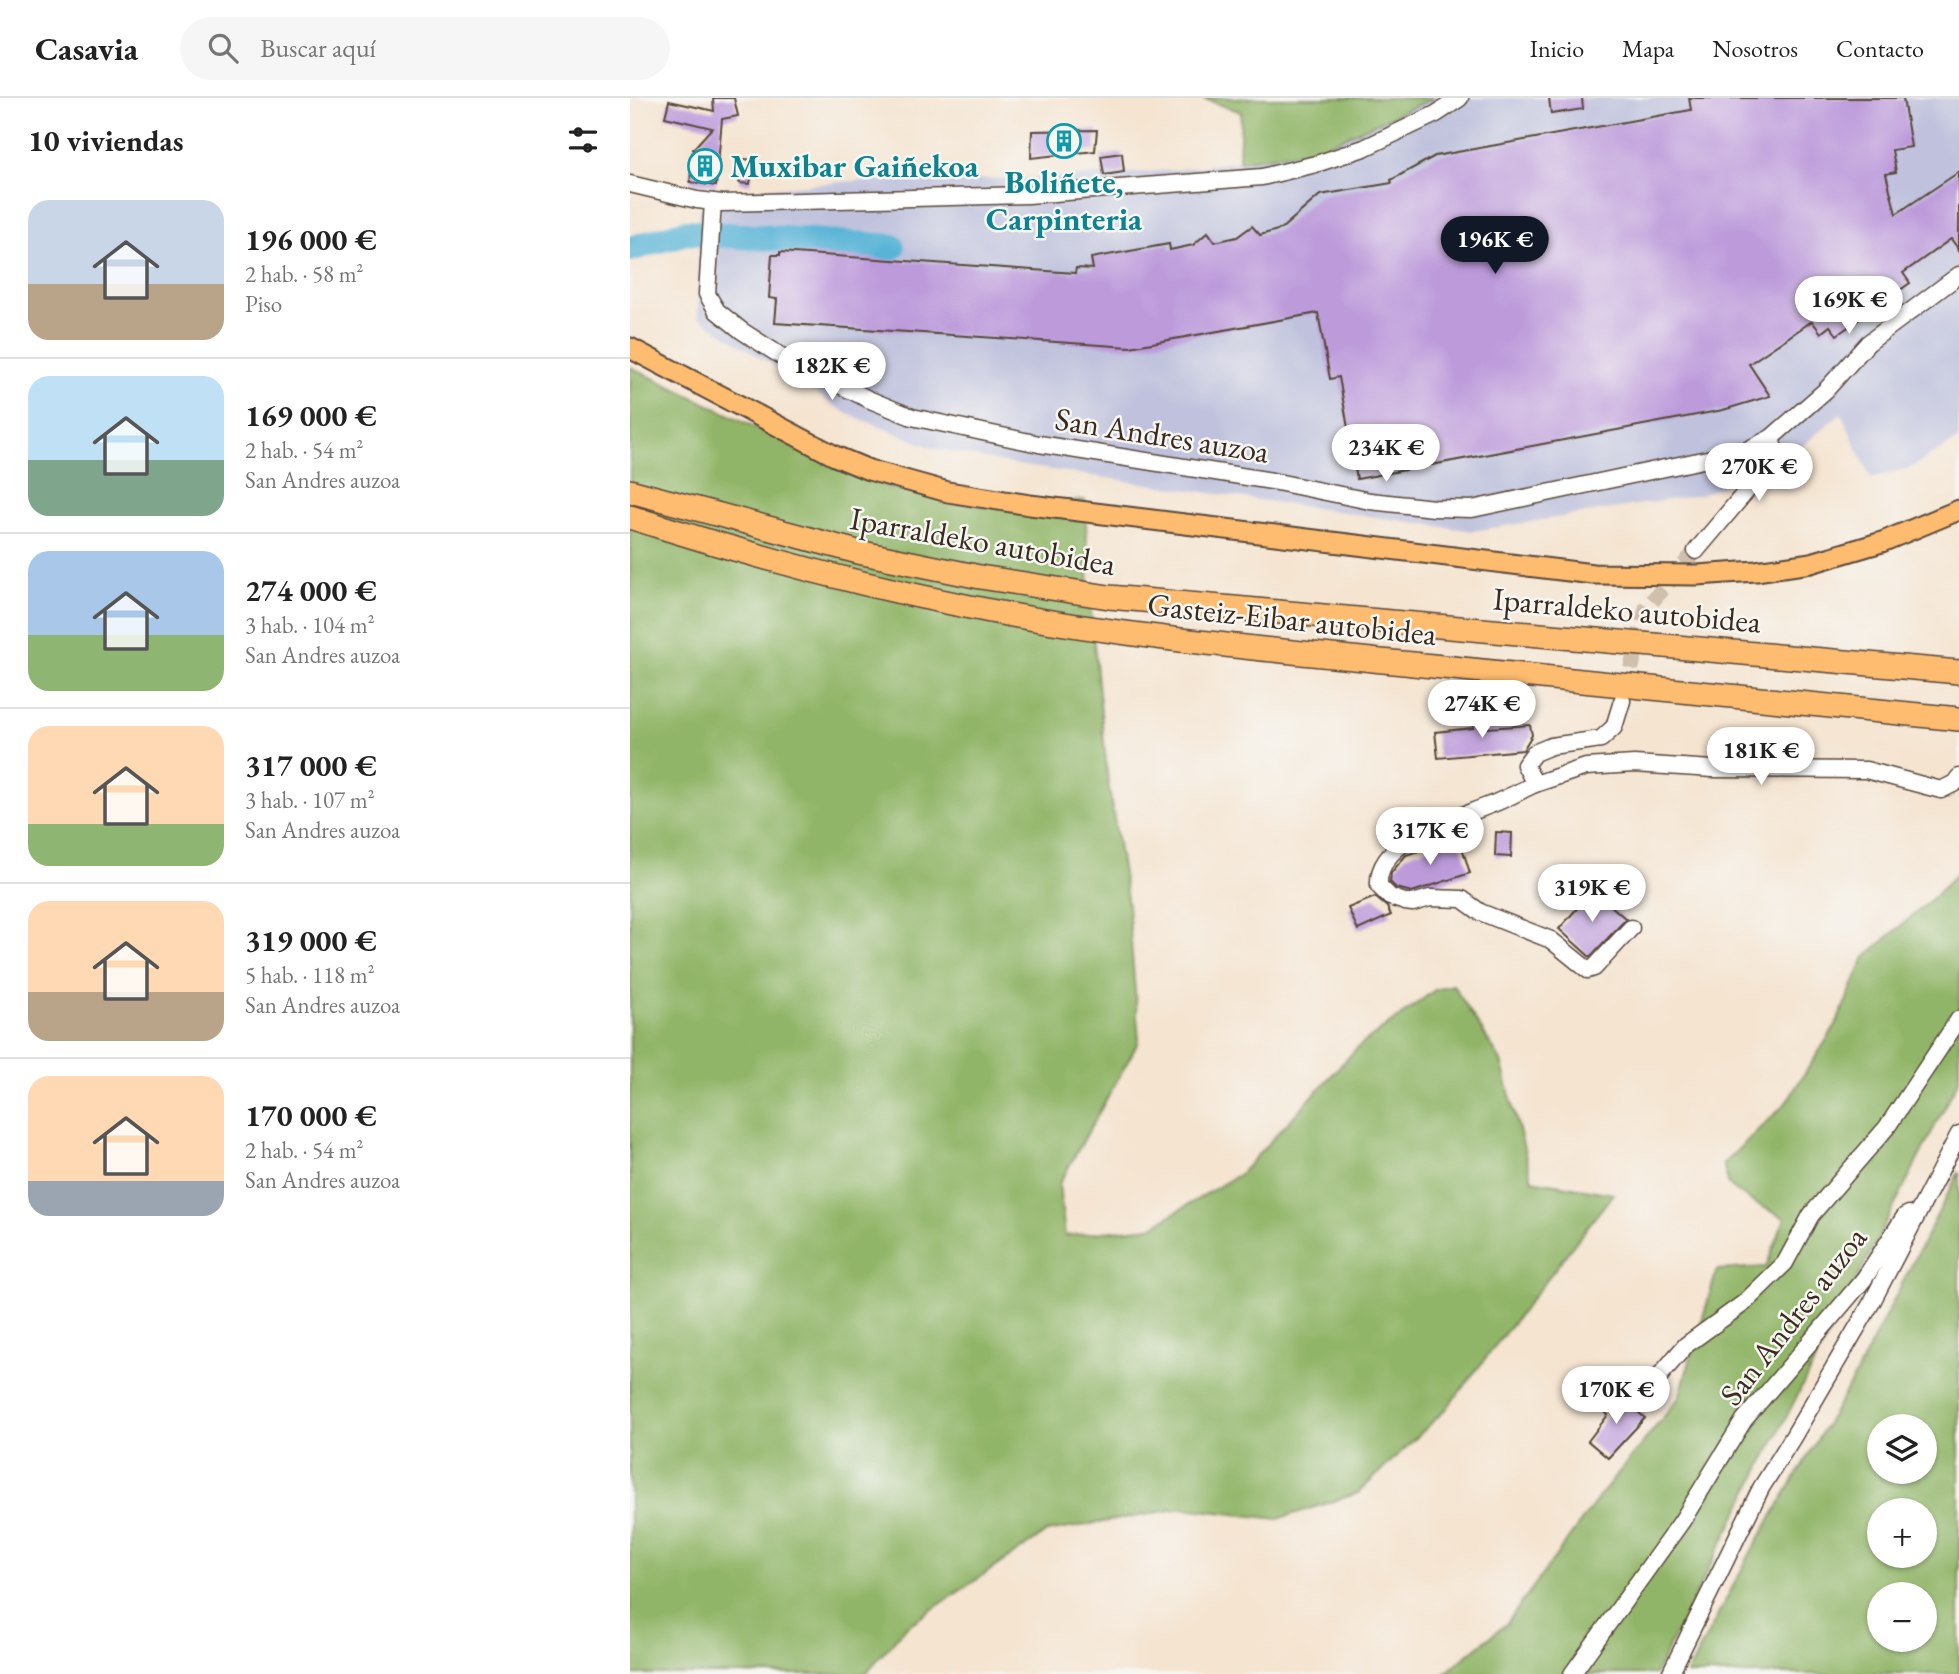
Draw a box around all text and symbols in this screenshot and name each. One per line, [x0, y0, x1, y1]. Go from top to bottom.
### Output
search box [180, 17, 670, 80]
text: Casavia [35, 27, 138, 70]
icon: search [204, 29, 242, 67]
text: Buscar aquí [260, 31, 376, 65]
text: Inicio [1530, 33, 1584, 64]
text: Mapa [1622, 33, 1674, 64]
text: Nosotros [1712, 33, 1798, 64]
text: Contacto [1836, 33, 1924, 64]
text: 10 viviendas [28, 121, 184, 160]
icon: filters [564, 121, 602, 159]
building icon: Boliñete, Carpinteria [1045, 122, 1083, 160]
place label: Muxibar Gaiñekoa [730, 145, 980, 187]
building icon: Muxibar Gaiñekoa [686, 147, 724, 185]
place label: Boliñete, Carpinteria [986, 161, 1143, 240]
pin: 196K € [1438, 216, 1552, 276]
text: 196 000 € [245, 220, 377, 259]
text: 196K € [1457, 224, 1533, 254]
icon: home [84, 228, 168, 312]
text: 2 hab. · 58 m² [245, 259, 364, 289]
pin: 169K € [1792, 276, 1906, 336]
text: 169K € [1811, 284, 1887, 314]
text: Piso [245, 289, 282, 319]
pin: 182K € [775, 342, 889, 402]
text: 182K € [794, 350, 870, 380]
text: 169 000 € [245, 396, 377, 435]
street label: San Andres auzoa [1052, 397, 1272, 473]
icon: home [84, 404, 168, 488]
pin: 234K € [1329, 424, 1443, 484]
text: 234K € [1348, 432, 1424, 462]
text: 2 hab. · 54 m² [245, 435, 364, 465]
pin: 270K € [1702, 444, 1816, 503]
text: 270K € [1721, 451, 1797, 481]
text: San Andres auzoa [245, 465, 400, 495]
street label: Iparraldeko autobidea [847, 497, 1119, 585]
text: 274 000 € [245, 571, 377, 610]
street label: Iparraldeko autobidea [1491, 577, 1763, 643]
icon: home [84, 579, 168, 663]
street label: Gasteiz-Eibar autobidea [1145, 583, 1439, 655]
text: 3 hab. · 104 m² [245, 610, 375, 640]
text: San Andres auzoa [245, 640, 400, 670]
pin: 274K € [1425, 680, 1539, 740]
text: 274K € [1444, 688, 1520, 718]
pin: 181K € [1704, 728, 1818, 787]
text: 181K € [1723, 735, 1799, 765]
text: 317 000 € [245, 746, 377, 785]
icon: home [84, 754, 168, 838]
text: 3 hab. · 107 m² [245, 785, 375, 815]
pin: 317K € [1373, 808, 1487, 867]
text: San Andres auzoa [245, 815, 400, 845]
text: 317K € [1392, 815, 1468, 845]
pin: 319K € [1535, 864, 1649, 924]
text: 319K € [1554, 872, 1630, 902]
text: 319 000 € [245, 921, 377, 960]
icon: home [84, 929, 168, 1013]
text: 5 hab. · 118 m² [245, 960, 375, 990]
text: San Andres auzoa [245, 990, 400, 1020]
text: 170 000 € [245, 1096, 377, 1135]
icon: home [84, 1104, 168, 1188]
text: 2 hab. · 54 m² [245, 1135, 364, 1165]
text: San Andres auzoa [245, 1165, 400, 1195]
street label: San Andres auzoa [1710, 1218, 1876, 1414]
pin: 170K € [1559, 1366, 1673, 1426]
text: 170K € [1578, 1374, 1654, 1404]
map controls [1867, 1414, 1937, 1652]
button: layers [1867, 1414, 1937, 1484]
button: + [1867, 1498, 1937, 1568]
button: − [1867, 1582, 1937, 1652]

